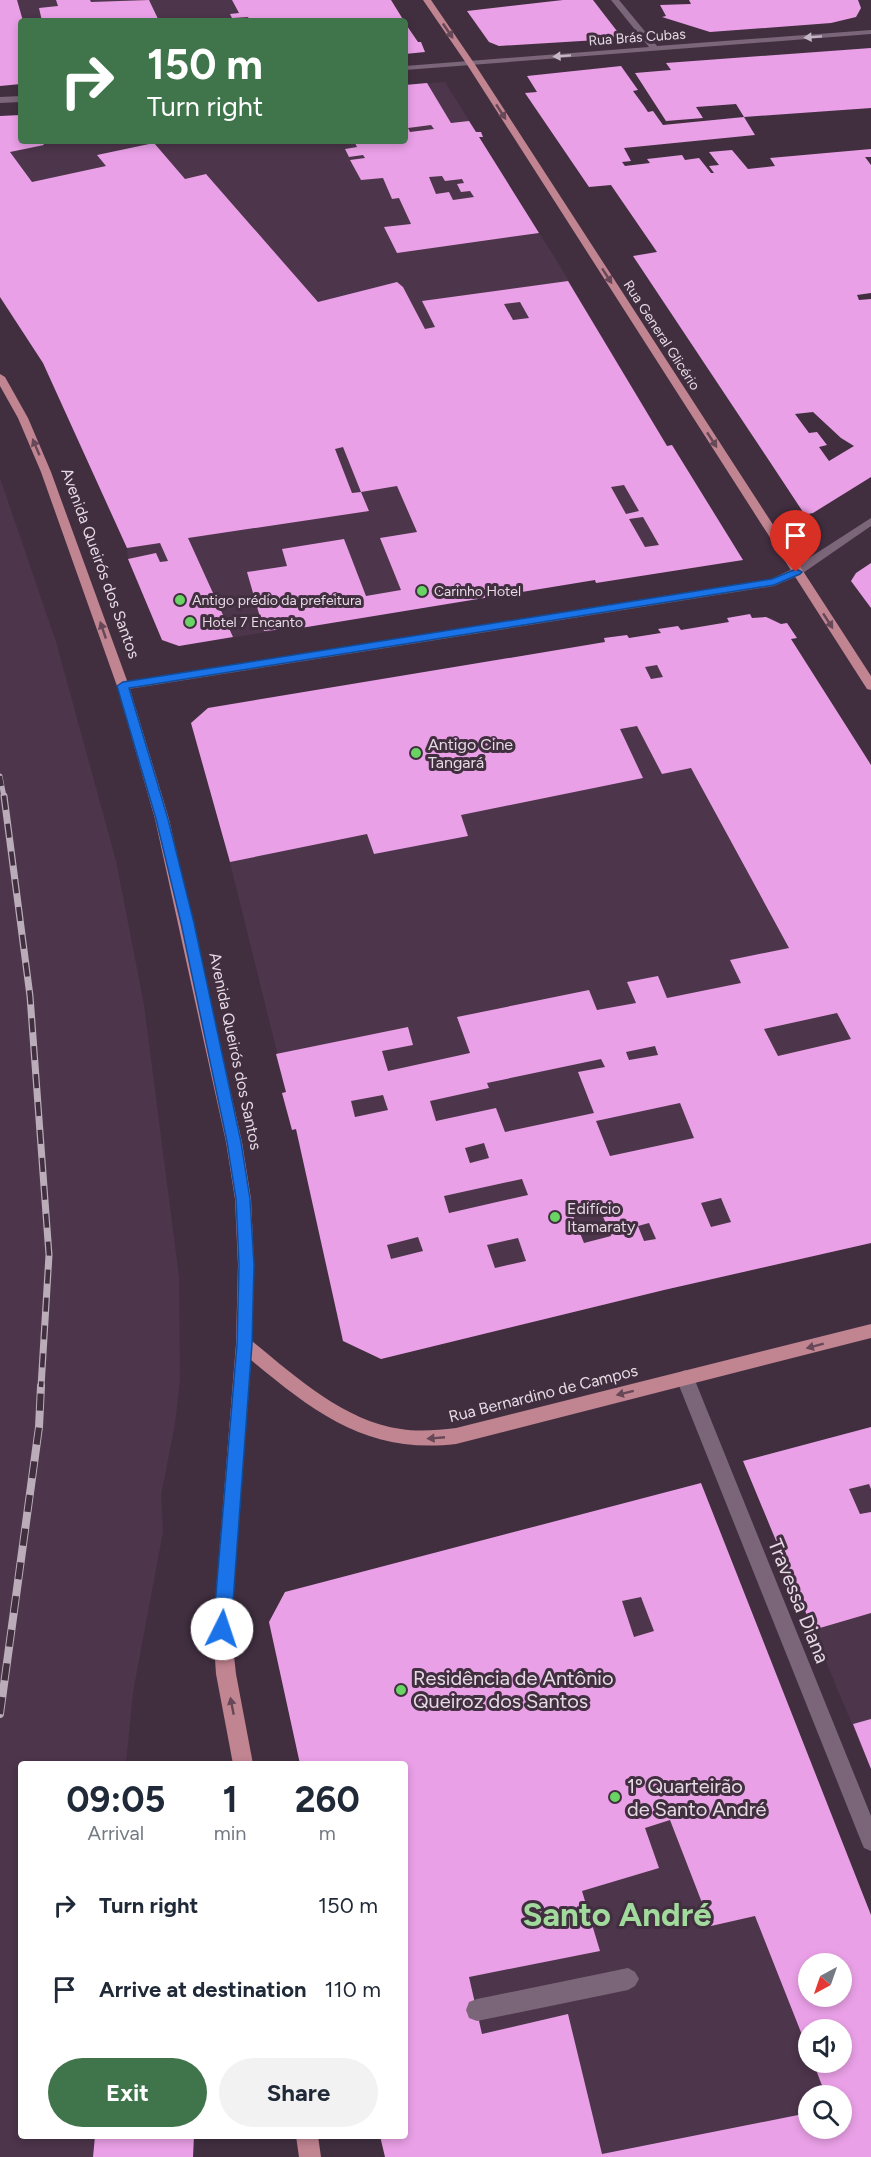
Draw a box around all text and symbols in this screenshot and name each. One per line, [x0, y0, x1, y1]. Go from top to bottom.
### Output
one-way arrow [442, 23, 454, 39]
street label: Rua Brás Cubas [588, 26, 686, 49]
one-way arrow [803, 32, 822, 41]
text: 150 m [147, 39, 263, 90]
icon: right [48, 42, 126, 120]
one-way arrow [553, 51, 572, 61]
text: Turn right [147, 90, 263, 123]
one-way arrow [496, 104, 507, 120]
one-way arrow [601, 268, 612, 284]
street label: Rua General Glicério [620, 277, 703, 393]
one-way arrow [706, 432, 717, 448]
one-way arrow [31, 438, 41, 456]
street label: Avenida Queirós dos Santos [57, 465, 144, 661]
pin [770, 510, 821, 572]
icon: arrive [779, 519, 812, 552]
place label: Carinho Hotel [434, 583, 521, 600]
marker: Carinho Hotel [415, 584, 429, 598]
place label: Antigo prédio da prefeitura [192, 592, 362, 609]
marker: Antigo prédio da prefeitura [173, 593, 187, 607]
one-way arrow [823, 613, 834, 629]
place label: Hotel 7 Encanto [202, 614, 303, 631]
marker: Hotel 7 Encanto [183, 615, 197, 629]
one-way arrow [98, 621, 108, 639]
place label: Antigo Cine Tangará [428, 735, 513, 772]
marker: Antigo Cine Tangará [409, 746, 423, 760]
street label: Avenida Queirós dos Santos [205, 951, 266, 1152]
place label: Edifício Itamaraty [567, 1199, 636, 1236]
marker: Edifício Itamaraty [548, 1210, 562, 1224]
one-way arrow [805, 1342, 824, 1352]
street label: Rua Bernardino de Campos [447, 1361, 640, 1426]
one-way arrow [616, 1389, 634, 1399]
one-way arrow [426, 1433, 445, 1443]
street label: Travessa Diana [763, 1535, 835, 1667]
position arrow [190, 1597, 254, 1661]
place label: Residência de Antônio Queiroz dos Santos [413, 1666, 614, 1713]
marker: Residência de Antônio Queiroz dos Santos [394, 1683, 408, 1697]
one-way arrow [227, 1697, 236, 1716]
place label: 1º Quarteirão de Santo André [627, 1774, 766, 1821]
text: 09:05 [66, 1778, 166, 1821]
text: 1 [223, 1778, 238, 1821]
text: 260 [295, 1778, 360, 1821]
marker: 1º Quarteirão de Santo André [608, 1790, 622, 1804]
text: Arrival [88, 1821, 144, 1845]
text: min [214, 1821, 247, 1845]
text: m [319, 1821, 336, 1845]
icon: right [48, 1889, 81, 1922]
text: Turn right [99, 1892, 198, 1919]
text: 150 m [318, 1892, 378, 1919]
district label: Santo André [522, 1895, 712, 1934]
north arrow [798, 1953, 852, 2007]
map controls [798, 1953, 852, 2139]
icon: arrive [48, 1973, 81, 2006]
text: Arrive at destination [99, 1976, 307, 2003]
text: 110 m [325, 1976, 381, 2003]
button: sound [798, 2019, 852, 2073]
button: Exit [48, 2058, 207, 2127]
button: Share [219, 2058, 378, 2127]
button: search [798, 2085, 852, 2139]

